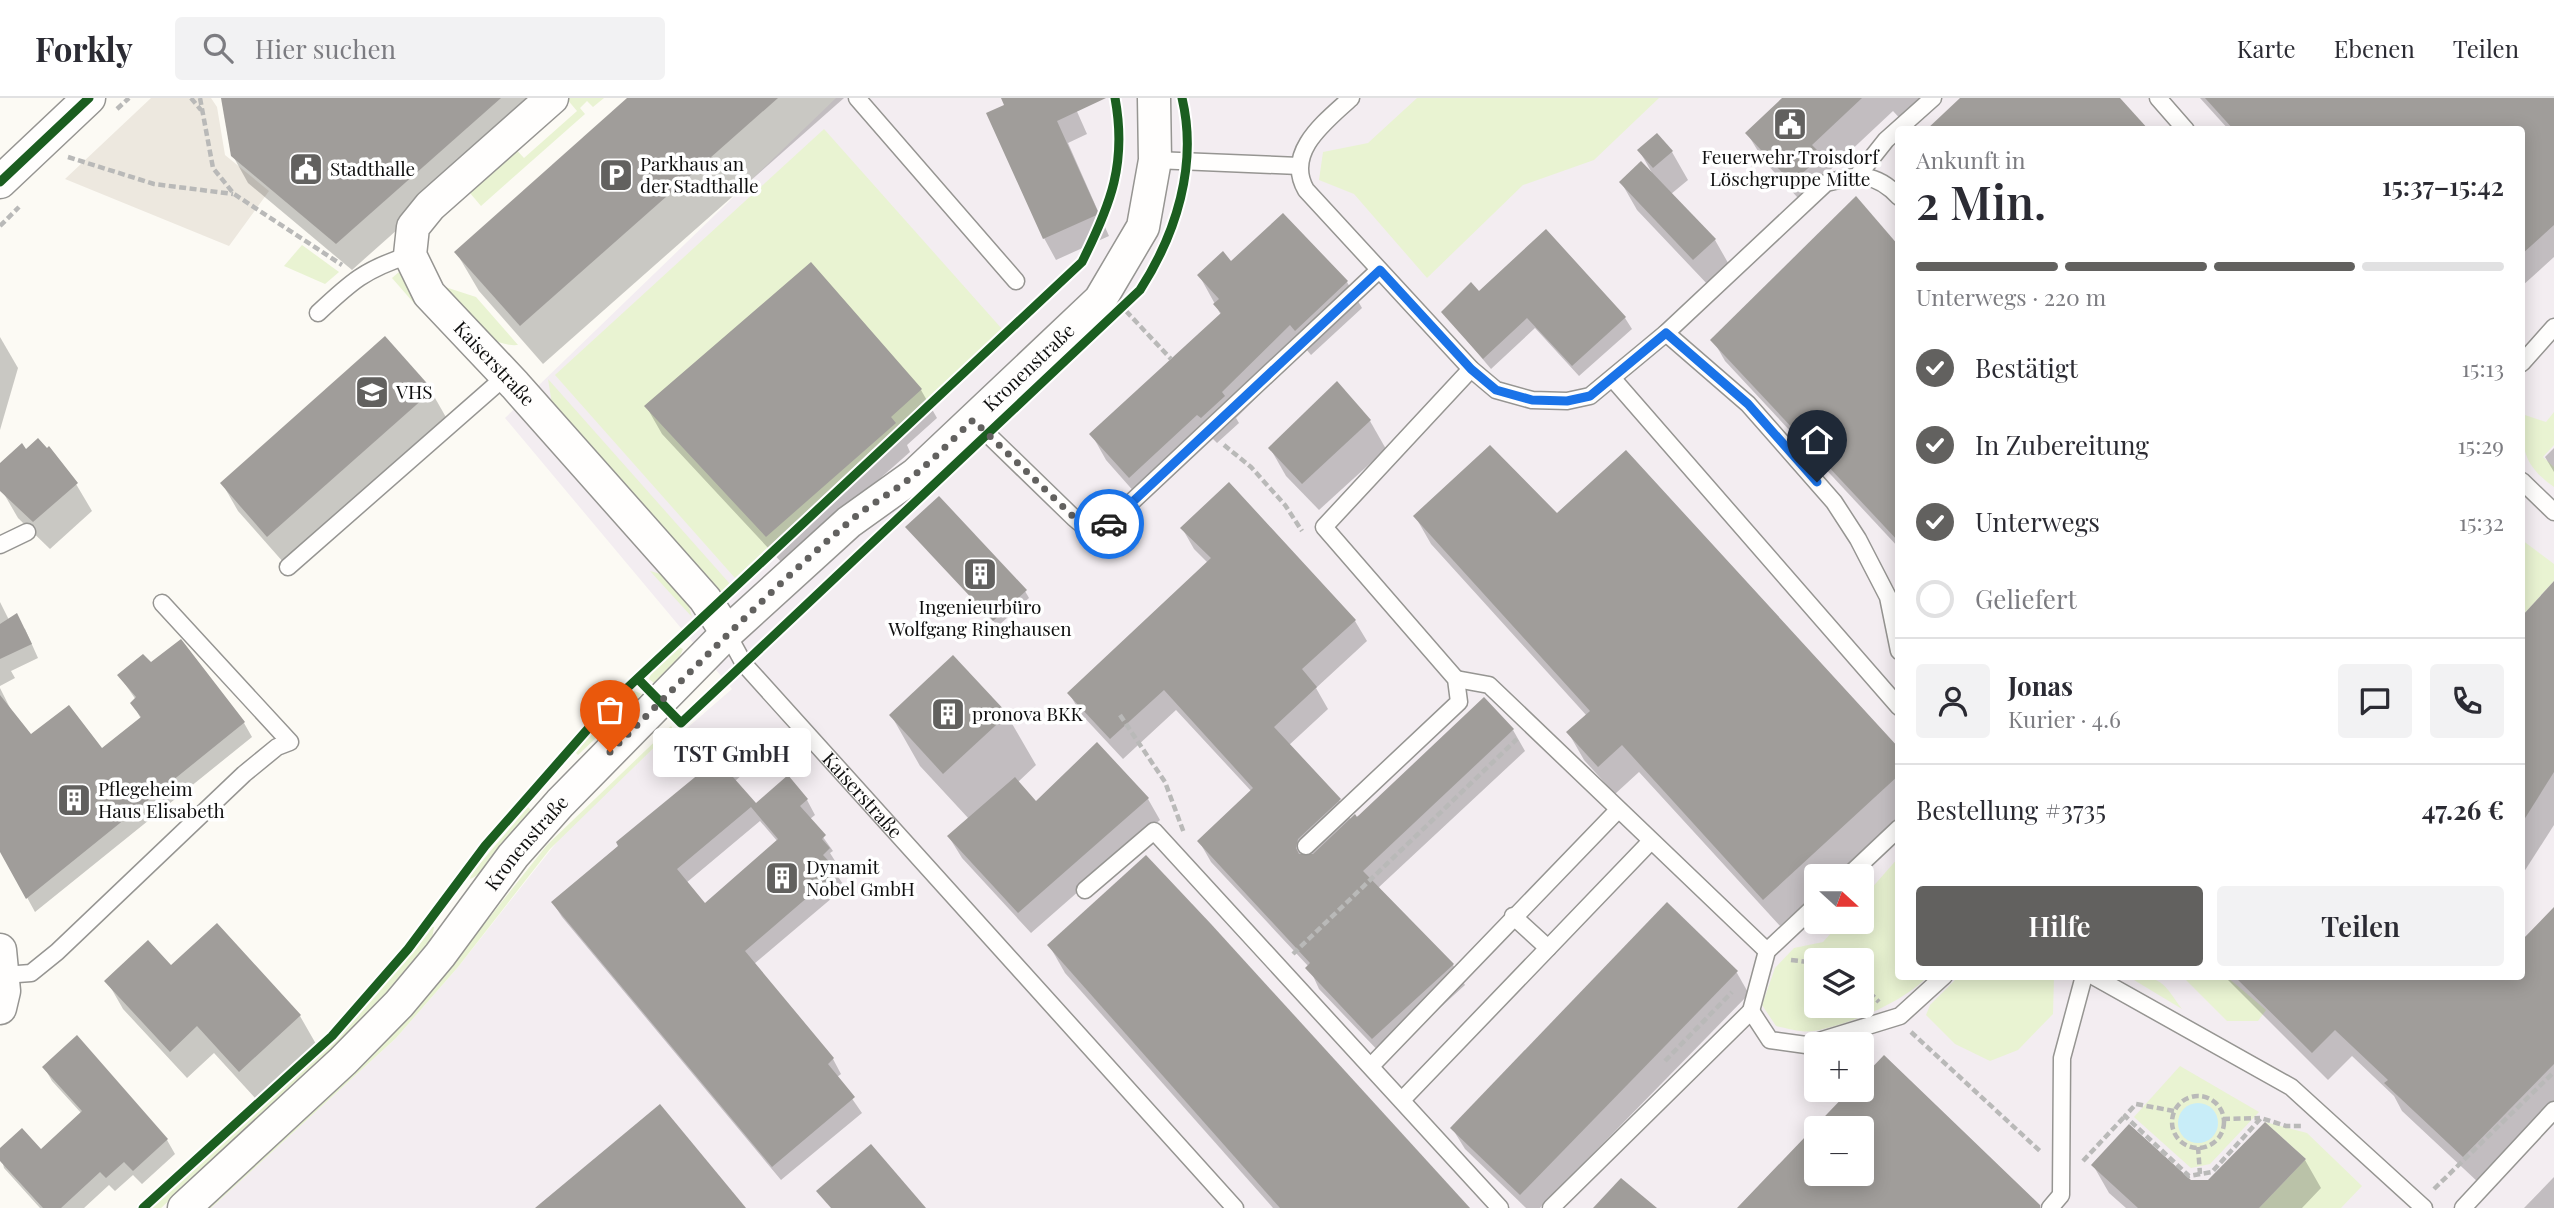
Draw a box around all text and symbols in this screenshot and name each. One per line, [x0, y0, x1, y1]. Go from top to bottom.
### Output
search box [175, 17, 665, 80]
text: Forkly [35, 26, 133, 70]
icon: search [199, 29, 237, 67]
text: Hier suchen [255, 31, 396, 66]
text: Karte [2237, 32, 2296, 64]
text: Ebenen [2334, 32, 2415, 64]
text: Teilen [2453, 32, 2519, 64]
public building icon: Feuerwehr Troisdorf Löschgruppe Mitte [1771, 105, 1809, 143]
place label: Feuerwehr Troisdorf Löschgruppe Mitte [1701, 143, 1880, 191]
text: Ankunft in [1916, 144, 2026, 175]
public building icon: Stadthalle [287, 150, 325, 188]
place label: Parkhaus an der Stadthalle [640, 150, 759, 198]
place label: Stadthalle [330, 155, 415, 181]
parking icon: Parkhaus an der Stadthalle [597, 156, 635, 194]
text: 15:37–15:42 [2382, 168, 2504, 203]
text: 2 Min. [1916, 170, 2046, 232]
text: Unterwegs · 220 m [1916, 281, 2106, 312]
street label: Kaiserstraße [449, 315, 542, 411]
street label: Kronenstraße [977, 317, 1080, 416]
icon: check [1916, 349, 1954, 387]
text: Bestätigt [1975, 350, 2078, 385]
text: 15:13 [2462, 352, 2504, 383]
school or university icon: VHS [353, 373, 391, 411]
place label: VHS [395, 378, 433, 404]
pin [1787, 410, 1847, 482]
icon: home [1798, 421, 1836, 459]
icon: check [1916, 426, 1954, 464]
text: In Zubereitung [1975, 427, 2149, 462]
text: 15:29 [2457, 429, 2504, 460]
courier [1074, 489, 1144, 559]
icon: check [1916, 503, 1954, 541]
text: Unterwegs [1975, 504, 2100, 539]
icon: car [1090, 505, 1128, 543]
text: 15:32 [2459, 506, 2504, 537]
building icon: Ingenieurbüro Wolfgang Ringhausen [961, 555, 999, 593]
text: Geliefert [1975, 581, 2077, 616]
place label: Ingenieurbüro Wolfgang Ringhausen [887, 593, 1072, 641]
button: person [1916, 664, 1990, 738]
button: chat [2338, 664, 2412, 738]
button: phone [2430, 664, 2504, 738]
text: Jonas [2008, 668, 2073, 703]
pin [580, 680, 640, 752]
icon: bag [591, 691, 629, 729]
building icon: pronova BKK [929, 695, 967, 733]
place label: pronova BKK [972, 700, 1083, 726]
text: Kurier · 4.6 [2008, 703, 2121, 734]
callout: TST GmbH [652, 728, 810, 776]
text: TST GmbH [674, 737, 790, 768]
street label: Kaiserstraße [817, 746, 909, 843]
place label: Pflegeheim Haus Elisabeth [98, 775, 225, 823]
building icon: Pflegeheim Haus Elisabeth [55, 781, 93, 819]
street label: Kronenstraße [478, 789, 573, 895]
text: Bestellung #3735 [1916, 792, 2106, 827]
text: 47.26 € [2422, 792, 2504, 827]
place label: Dynamit Nobel GmbH [806, 853, 915, 901]
building icon: Dynamit Nobel GmbH [763, 859, 801, 897]
north arrow [1804, 864, 1874, 934]
map controls [1804, 864, 1874, 1186]
button: Hilfe [1916, 886, 2203, 966]
button: Teilen [2217, 886, 2504, 966]
button: layers [1804, 948, 1874, 1018]
button: + [1804, 1032, 1874, 1102]
button: − [1804, 1116, 1874, 1186]

